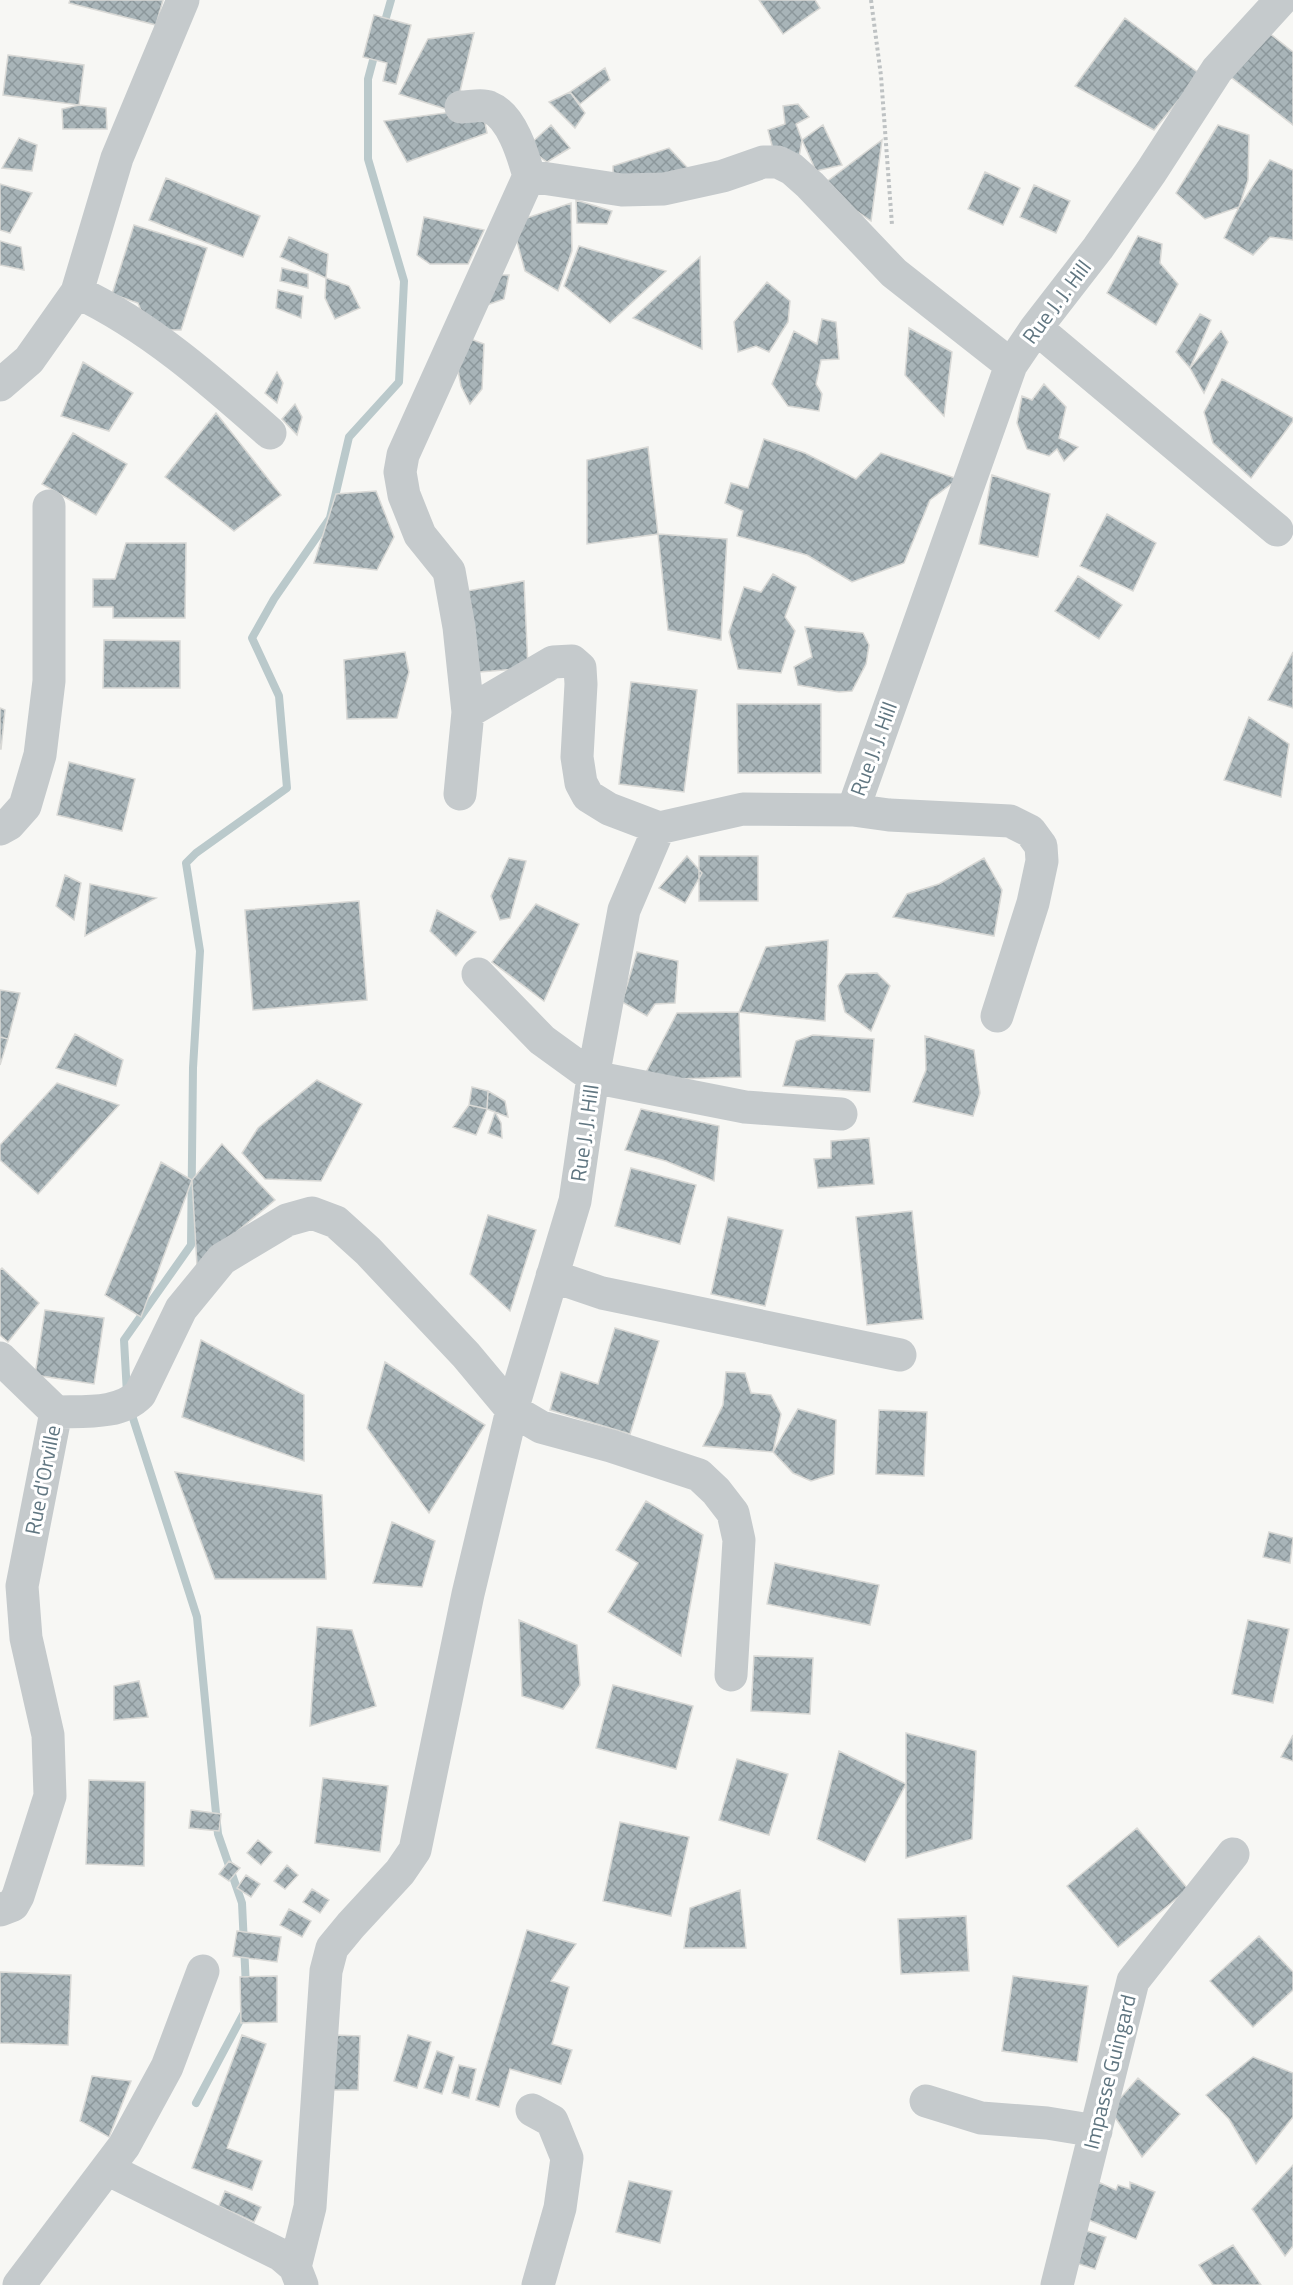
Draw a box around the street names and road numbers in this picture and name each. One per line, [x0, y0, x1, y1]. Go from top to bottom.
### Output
street label: Rue J. J. Hill [1014, 253, 1099, 350]
street label: Rue J. J. Hill [841, 697, 905, 800]
street label: Rue J. J. Hill [561, 1082, 607, 1184]
street label: Rue d'Orville [16, 1422, 68, 1537]
street label: Impasse Guingard [1074, 1991, 1144, 2153]

